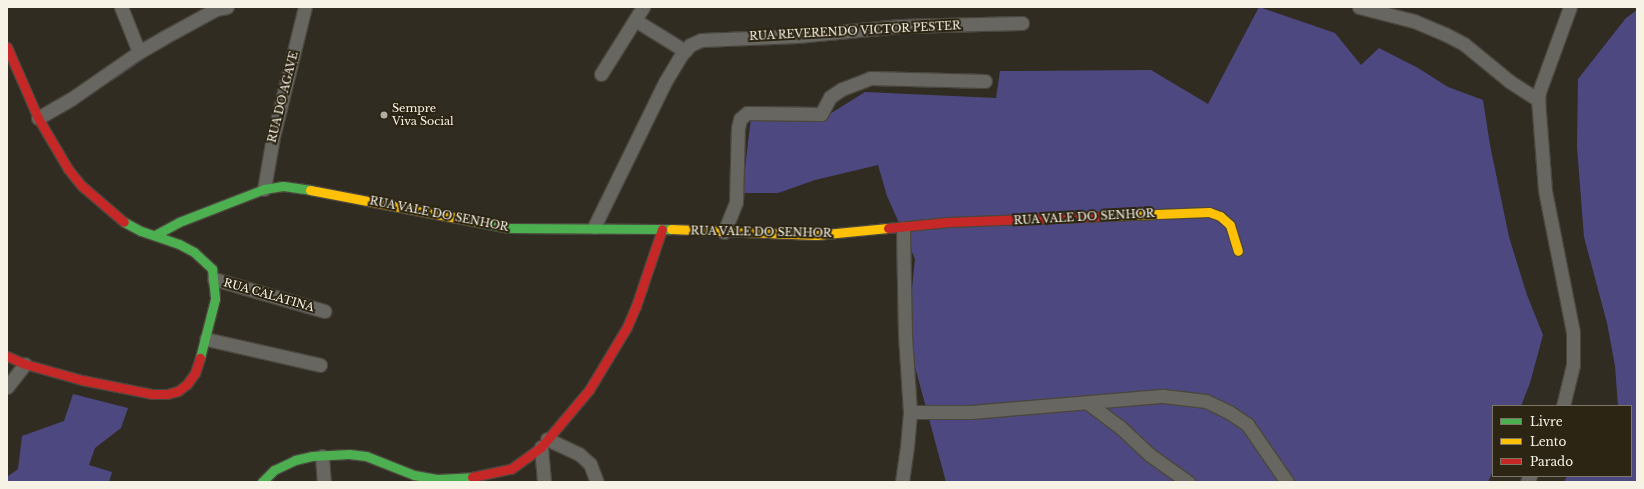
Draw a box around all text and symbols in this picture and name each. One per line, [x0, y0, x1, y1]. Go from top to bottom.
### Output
street label: RUA REVERENDO VICTOR PESTER [748, 19, 962, 43]
street label: RUA DO AGAVE [265, 50, 301, 144]
place label: Sempre Viva Social [392, 102, 454, 128]
marker: Sempre Viva Social [379, 110, 389, 120]
street label: RUA VALE DO SENHOR [368, 194, 510, 234]
street label: RUA VALE DO SENHOR [1013, 207, 1155, 227]
street label: RUA VALE DO SENHOR [690, 224, 832, 240]
street label: RUA CALATINA [222, 276, 316, 314]
legend [1492, 405, 1632, 477]
text: Livre [1530, 414, 1563, 429]
text: Lento [1530, 434, 1566, 449]
text: Parado [1530, 454, 1573, 469]

